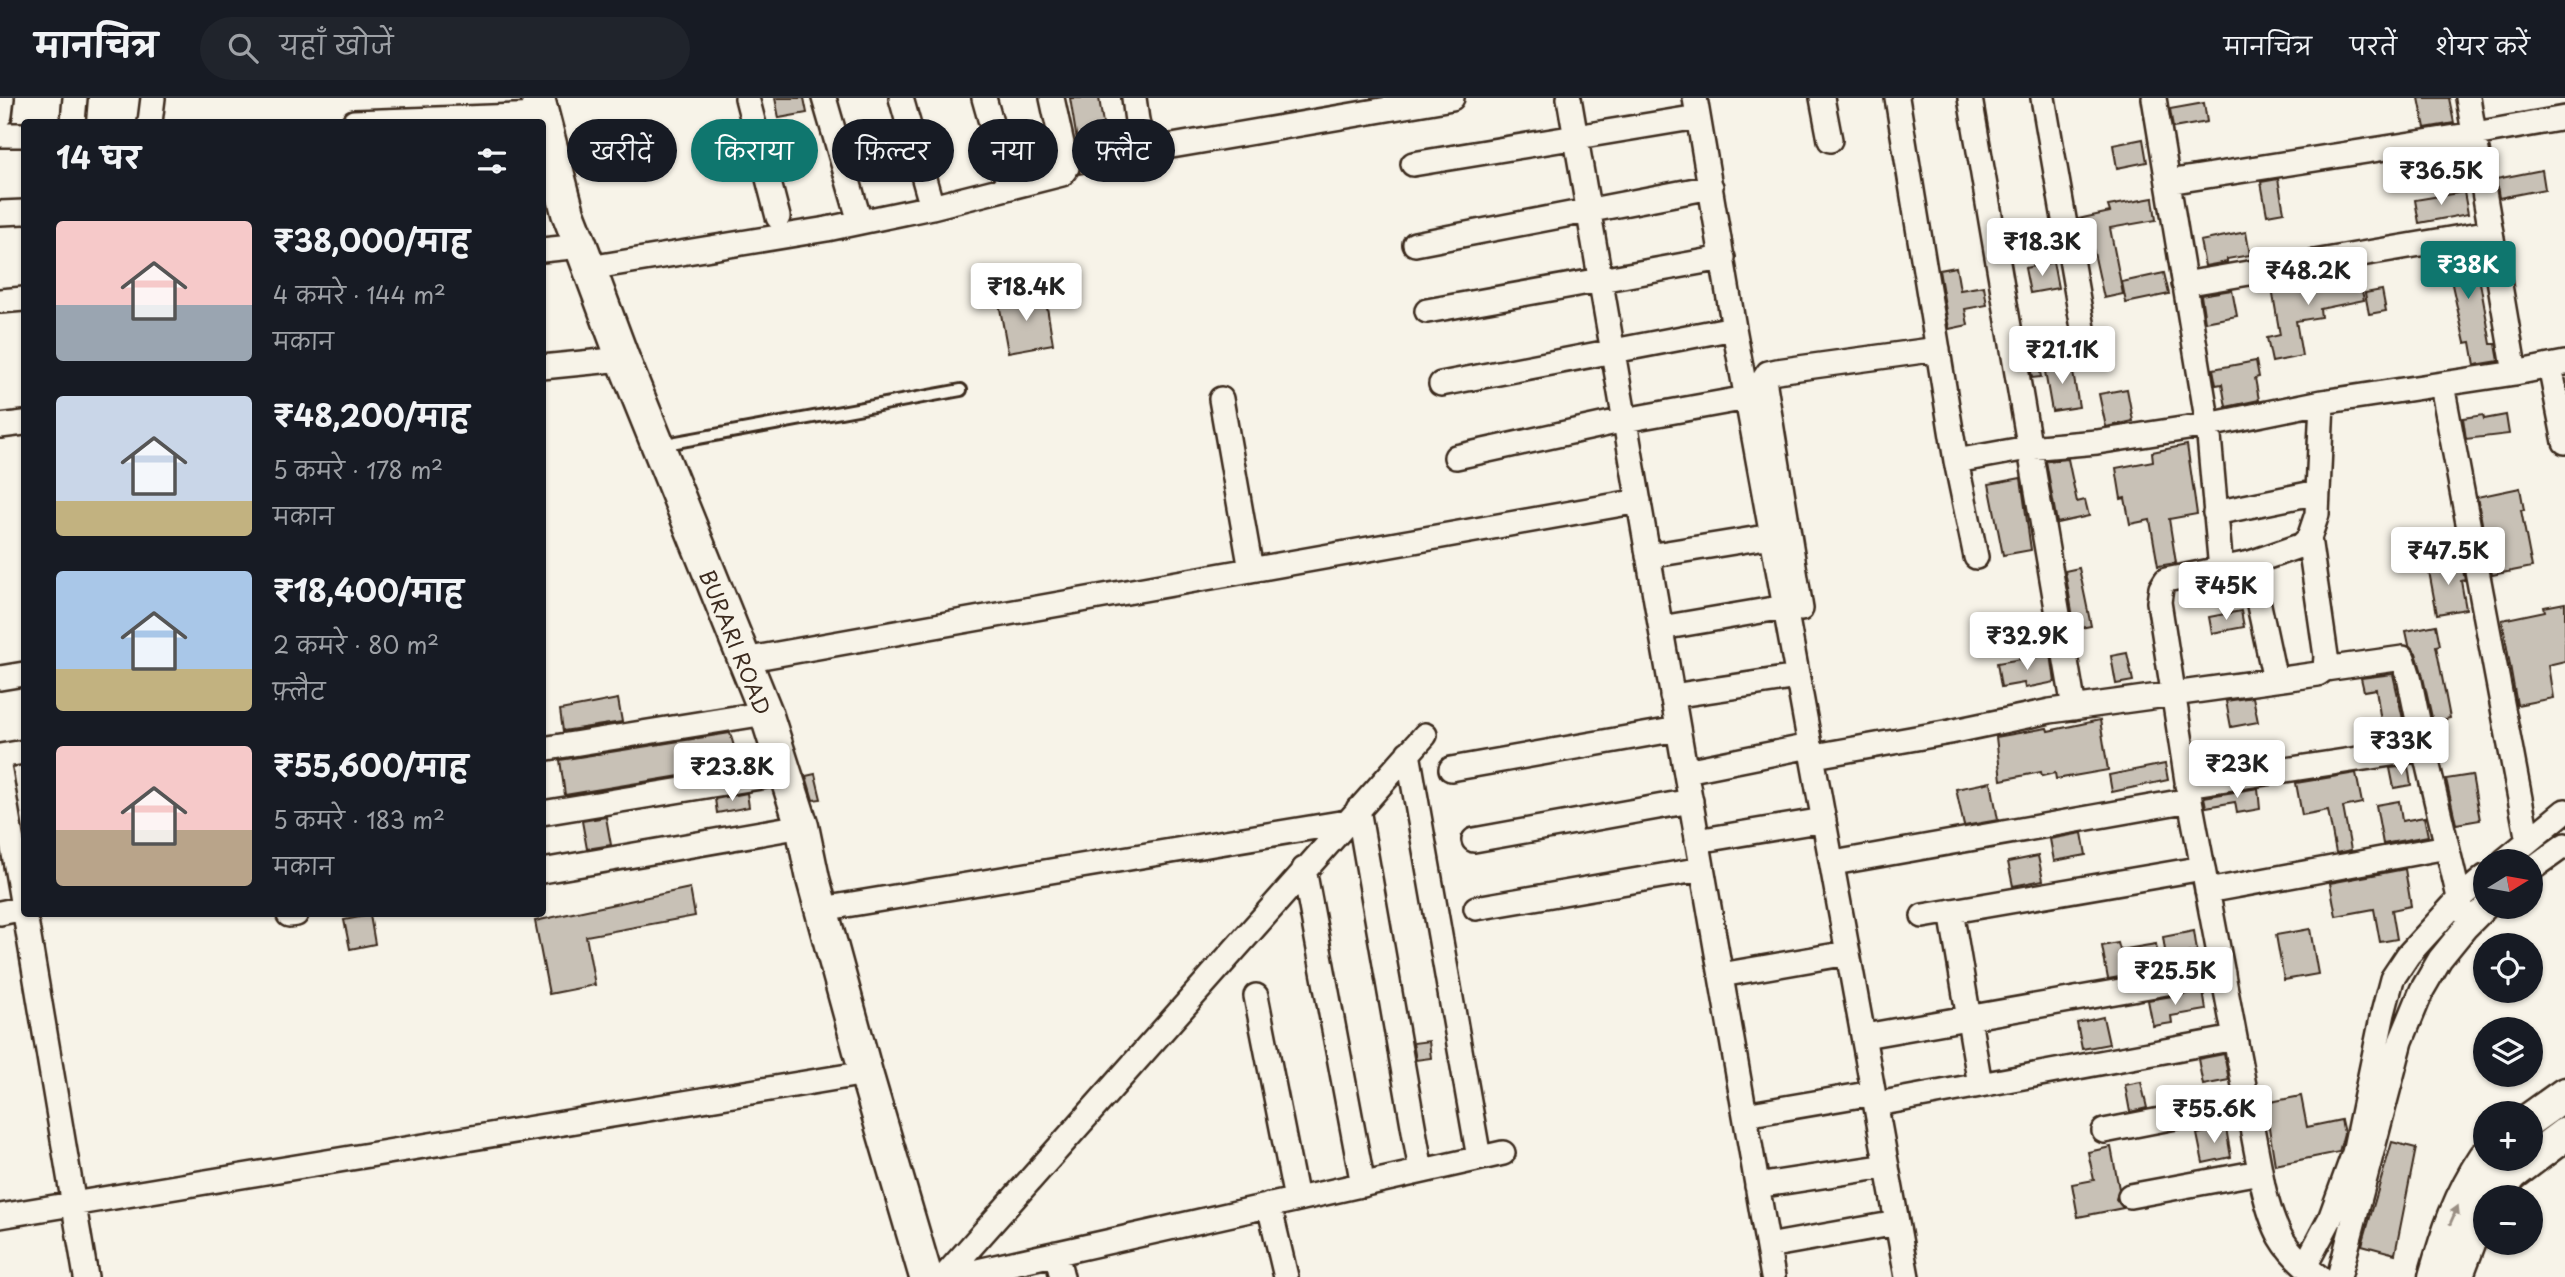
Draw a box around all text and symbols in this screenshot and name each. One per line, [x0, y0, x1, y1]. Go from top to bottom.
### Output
search box [200, 17, 690, 80]
text: मानचित्र [35, 18, 158, 68]
text: यहाँ खोजें [280, 25, 393, 64]
text: मानचित्र [2224, 27, 2312, 63]
text: परतें [2350, 27, 2397, 63]
text: शेयर करें [2435, 27, 2530, 63]
icon: search [224, 29, 262, 67]
chip: खरीदें [567, 119, 677, 182]
chip: किराया [691, 119, 818, 182]
chip: फ़िल्टर [832, 119, 954, 182]
chip: नया [968, 119, 1058, 182]
chip: फ़्लैट [1072, 119, 1175, 182]
text: 14 घर [56, 134, 141, 179]
icon: filters [473, 142, 511, 180]
pin: ₹36.5K [2384, 148, 2498, 207]
text: ₹36.5K [2399, 152, 2483, 187]
text: ₹38,000/माह [273, 217, 470, 262]
pin: ₹18.3K [1985, 218, 2099, 278]
text: ₹18.3K [2003, 223, 2081, 258]
pin: ₹38K [2427, 242, 2509, 301]
text: ₹38K [2437, 246, 2499, 281]
pin: ₹48.2K [2251, 248, 2365, 307]
icon: home [112, 249, 196, 333]
text: ₹48.2K [2265, 252, 2351, 287]
pin: ₹18.4K [969, 264, 1083, 323]
text: ₹18.4K [987, 268, 1065, 303]
text: 4 कमरे · 144 m² [273, 277, 446, 312]
text: मकान [273, 323, 334, 358]
pin: ₹21.1K [2005, 327, 2119, 386]
text: ₹21.1K [2025, 331, 2099, 366]
text: ₹48,200/माह [273, 392, 469, 437]
icon: home [112, 424, 196, 508]
text: 5 कमरे · 178 m² [273, 452, 443, 487]
text: मकान [273, 498, 334, 533]
pin: ₹47.5K [2391, 528, 2505, 587]
text: ₹47.5K [2407, 532, 2489, 567]
pin: ₹45K [2185, 562, 2267, 622]
street label: BURARI ROAD [692, 564, 780, 720]
text: ₹18,400/माह [273, 567, 464, 612]
text: ₹45K [2195, 567, 2257, 602]
icon: home [112, 599, 196, 683]
pin: ₹32.9K [1970, 612, 2084, 672]
text: ₹32.9K [1986, 617, 2068, 652]
text: 2 कमरे · 80 m² [273, 627, 439, 662]
text: फ़्लैट [273, 673, 325, 708]
pin: ₹33K [2360, 718, 2442, 777]
text: ₹33K [2370, 722, 2432, 757]
pin: ₹23K [2196, 740, 2278, 800]
text: ₹55,600/माह [273, 742, 468, 787]
pin: ₹23.8K [675, 744, 789, 803]
text: ₹23K [2205, 745, 2269, 780]
text: ₹23.8K [690, 748, 774, 783]
icon: home [112, 774, 196, 858]
text: 5 कमरे · 183 m² [273, 802, 445, 837]
text: मकान [273, 848, 334, 883]
north arrow [2473, 849, 2543, 919]
map controls [2473, 849, 2543, 1255]
button: locate [2473, 933, 2543, 1003]
pin: ₹25.5K [2118, 948, 2232, 1007]
text: ₹25.5K [2134, 952, 2216, 987]
button: layers [2473, 1017, 2543, 1087]
pin: ₹55.6K [2157, 1086, 2271, 1145]
text: ₹55.6K [2172, 1090, 2256, 1125]
button: + [2473, 1101, 2543, 1171]
button: − [2473, 1185, 2543, 1255]
one-way arrow [2448, 1205, 2460, 1225]

